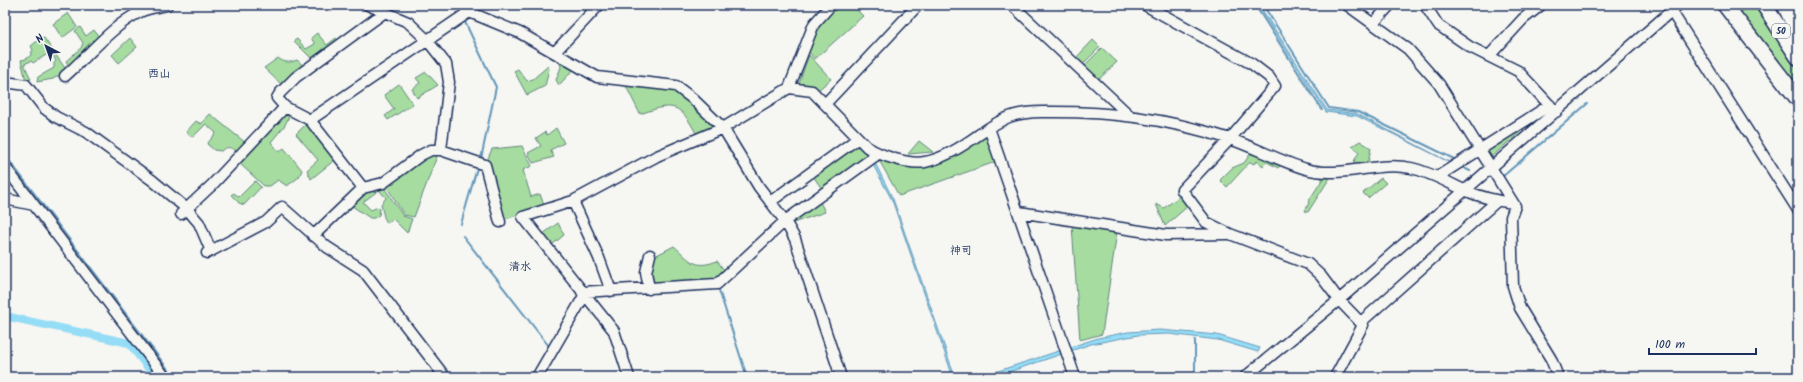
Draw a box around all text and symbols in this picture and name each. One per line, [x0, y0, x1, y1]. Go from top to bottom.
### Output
road number: 50 [1772, 24, 1790, 38]
north arrow [26, 26, 66, 66]
text: N [32, 30, 49, 48]
district label: 西山 [148, 65, 170, 83]
district label: 神司 [950, 242, 972, 260]
district label: 清水 [509, 258, 531, 276]
scale bar [1649, 330, 1756, 356]
text: 100 m [1655, 335, 1686, 354]

